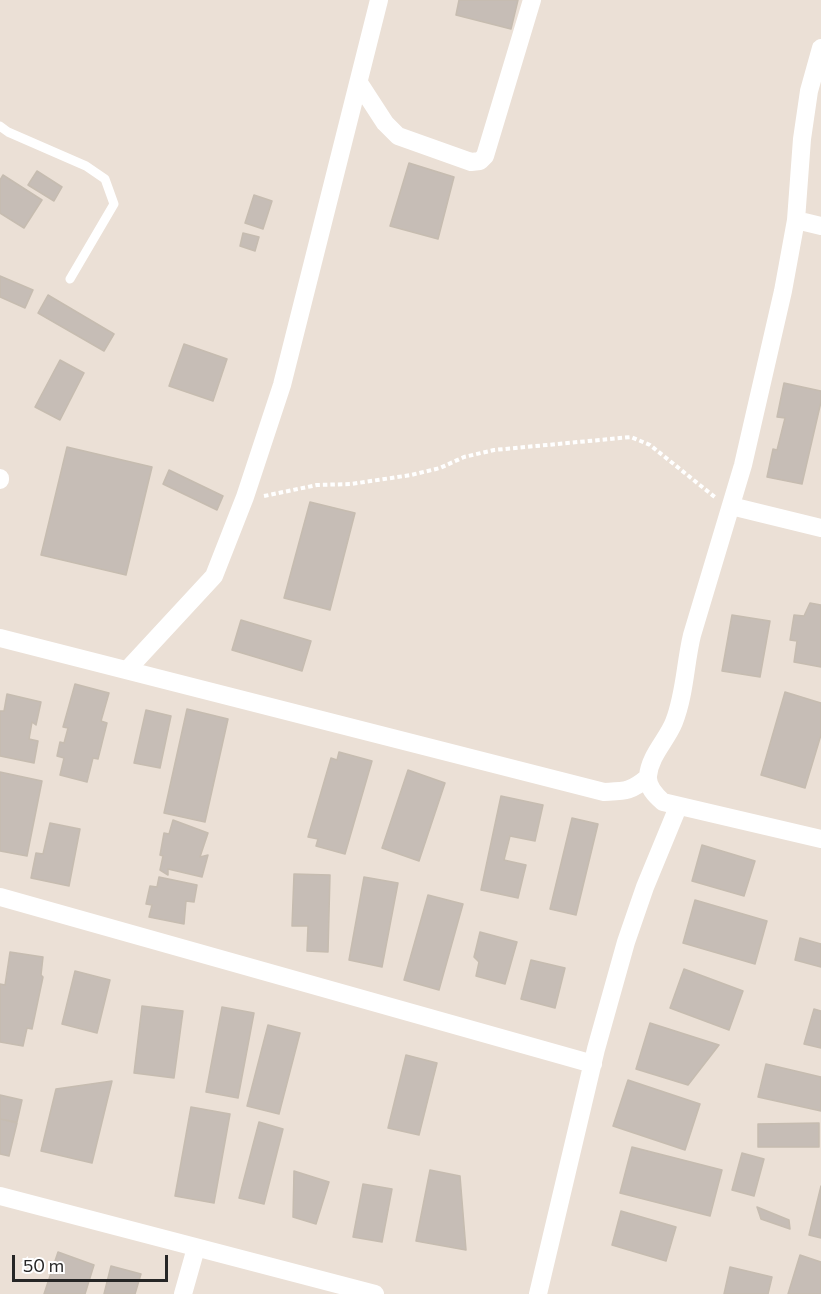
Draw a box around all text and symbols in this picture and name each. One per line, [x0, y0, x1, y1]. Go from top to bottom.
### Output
scale bar [15, 1243, 171, 1281]
text: 50 m [23, 1254, 64, 1276]

